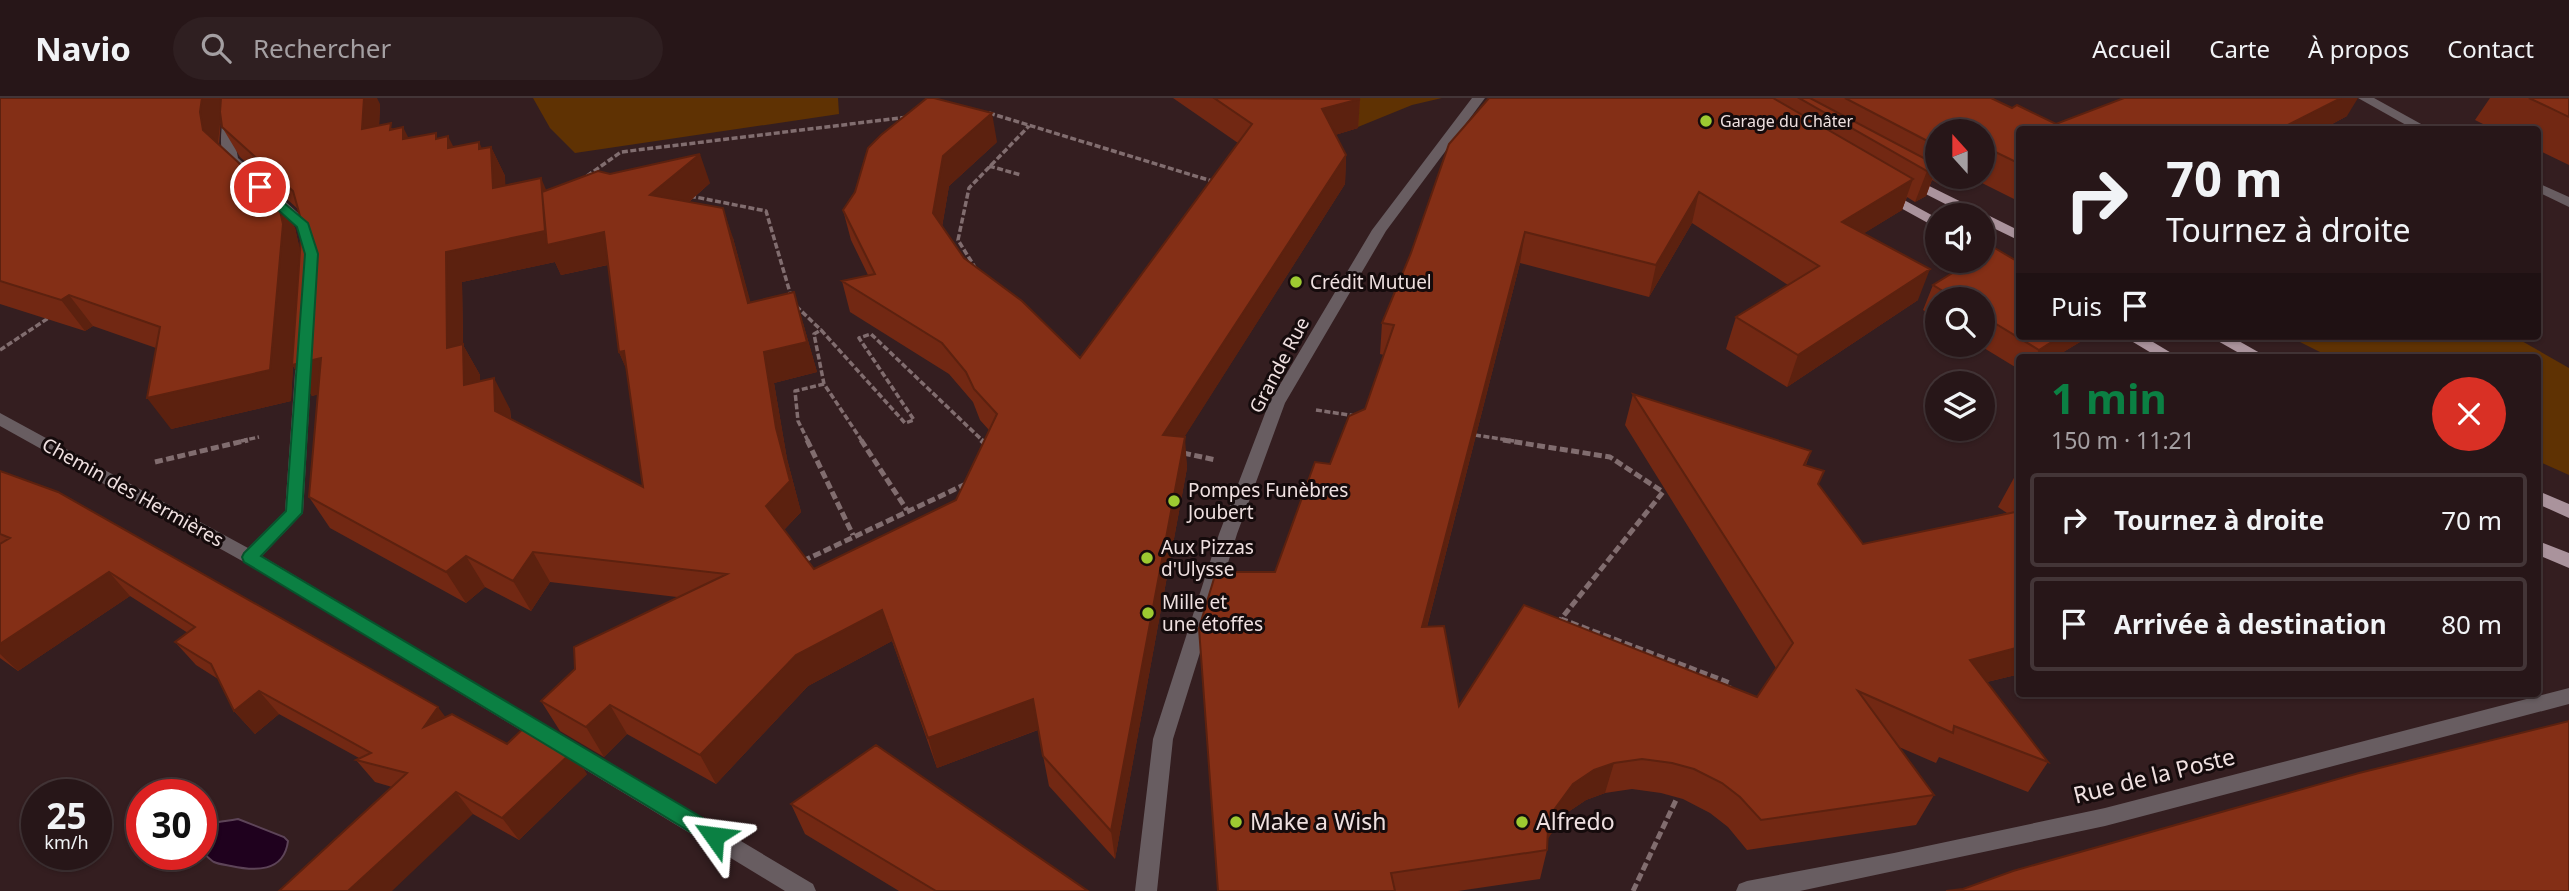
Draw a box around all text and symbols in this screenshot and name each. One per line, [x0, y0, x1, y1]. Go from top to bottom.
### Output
search box [173, 17, 663, 80]
text: Navio [35, 26, 131, 71]
icon: search [197, 29, 235, 67]
text: Rechercher [253, 30, 391, 66]
text: Accueil [2092, 32, 2171, 65]
text: Carte [2209, 32, 2270, 65]
text: À propos [2308, 32, 2409, 65]
text: Contact [2447, 32, 2534, 65]
place label: Garage du Châter [1720, 110, 1854, 132]
marker: Garage du Châter [1698, 113, 1714, 129]
north arrow [1925, 119, 1995, 189]
map controls [1925, 119, 1995, 441]
text: 70 m [2166, 145, 2283, 211]
icon: right [2051, 154, 2142, 245]
pin [230, 157, 290, 217]
icon: arrive [241, 168, 279, 206]
button: sound [1925, 203, 1995, 273]
text: Tournez à droite [2166, 208, 2411, 251]
place label: Crédit Mutuel [1310, 269, 1432, 295]
marker: Crédit Mutuel [1288, 274, 1304, 290]
button: search [1925, 287, 1995, 357]
icon: arrive [2116, 287, 2154, 325]
text: Puis [2051, 288, 2102, 324]
street label: Grande Rue [1243, 312, 1315, 418]
text: 1 min [2051, 369, 2167, 426]
button: layers [1925, 371, 1995, 441]
button: close [2432, 377, 2506, 451]
text: 150 m · 11:21 [2051, 424, 2195, 456]
street label: Chemin des Hermières [38, 431, 228, 553]
place label: Pompes Funèbres Joubert [1186, 477, 1348, 525]
marker: Pompes Funèbres Joubert [1166, 493, 1182, 509]
icon: right [2055, 501, 2093, 539]
text: Tournez à droite [2114, 502, 2324, 538]
text: 70 m [2441, 502, 2502, 538]
place label: Aux Pizzas d'Ulysse [1161, 534, 1254, 582]
marker: Aux Pizzas d'Ulysse [1139, 550, 1155, 566]
place label: Mille et une étoffes [1162, 589, 1263, 637]
marker: Mille et une étoffes [1140, 605, 1156, 621]
icon: arrive [2055, 605, 2093, 643]
text: Arrivée à destination [2114, 606, 2387, 642]
text: 80 m [2441, 606, 2502, 642]
street label: Rue de la Poste [2070, 739, 2238, 811]
speed limit sign: 30 [126, 779, 217, 870]
text: 25 [46, 792, 87, 839]
position arrow [677, 799, 751, 873]
place label: Make a Wish [1250, 805, 1386, 837]
place label: Alfredo [1536, 805, 1615, 837]
marker: Make a Wish [1228, 814, 1244, 830]
marker: Alfredo [1514, 814, 1530, 830]
text: km/h [44, 830, 89, 854]

